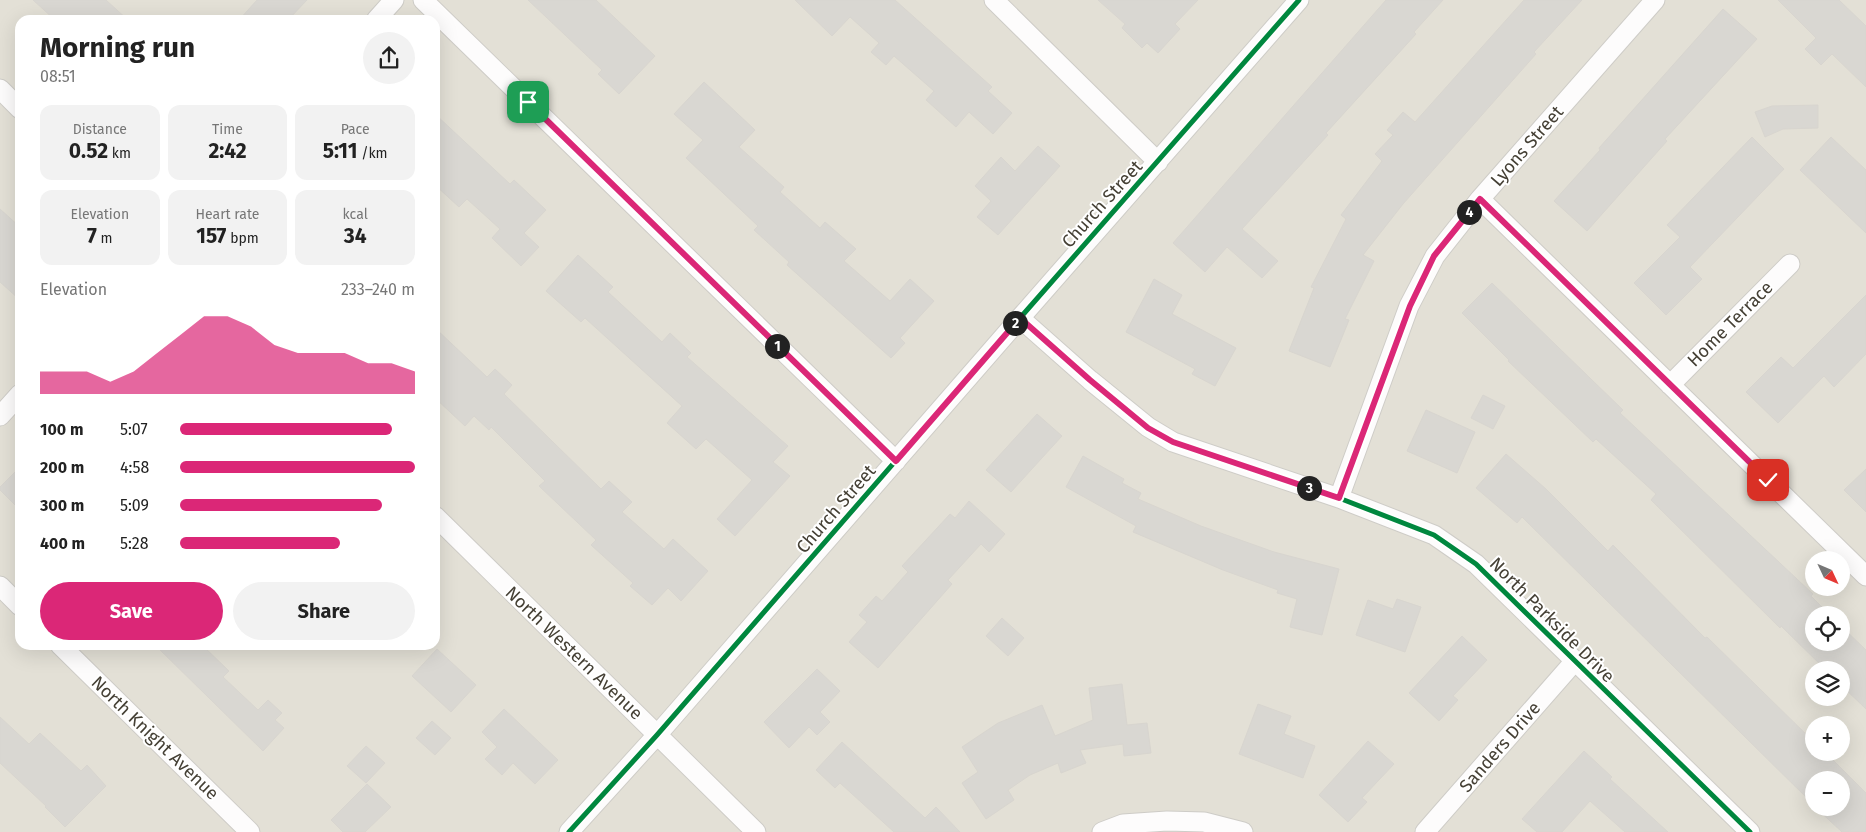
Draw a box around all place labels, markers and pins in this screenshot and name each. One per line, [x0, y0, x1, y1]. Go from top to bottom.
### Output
pin [507, 81, 549, 123]
pin: 4 [1456, 200, 1482, 224]
pin: 2 [1002, 310, 1028, 336]
pin: 1 [764, 334, 790, 358]
pin [1747, 459, 1789, 501]
pin: 3 [1296, 476, 1322, 500]

